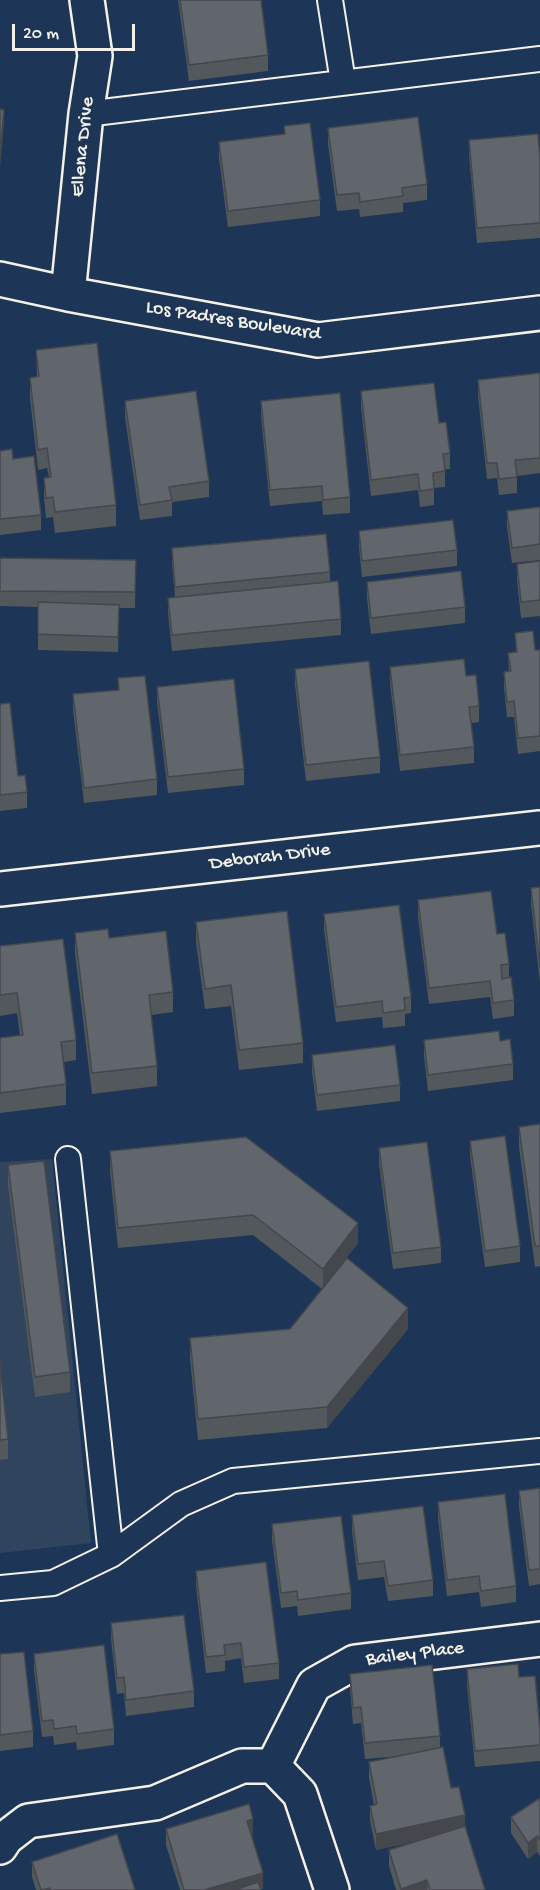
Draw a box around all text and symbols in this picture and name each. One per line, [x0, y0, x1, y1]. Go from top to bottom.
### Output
scale bar [15, 12, 138, 50]
text: 20 m [23, 24, 59, 45]
street label: Ellena Drive [67, 96, 101, 198]
street label: Los Padres Boulevard [144, 296, 322, 348]
street label: Deborah Drive [208, 839, 332, 877]
street label: Bailey Place [365, 1637, 465, 1673]

